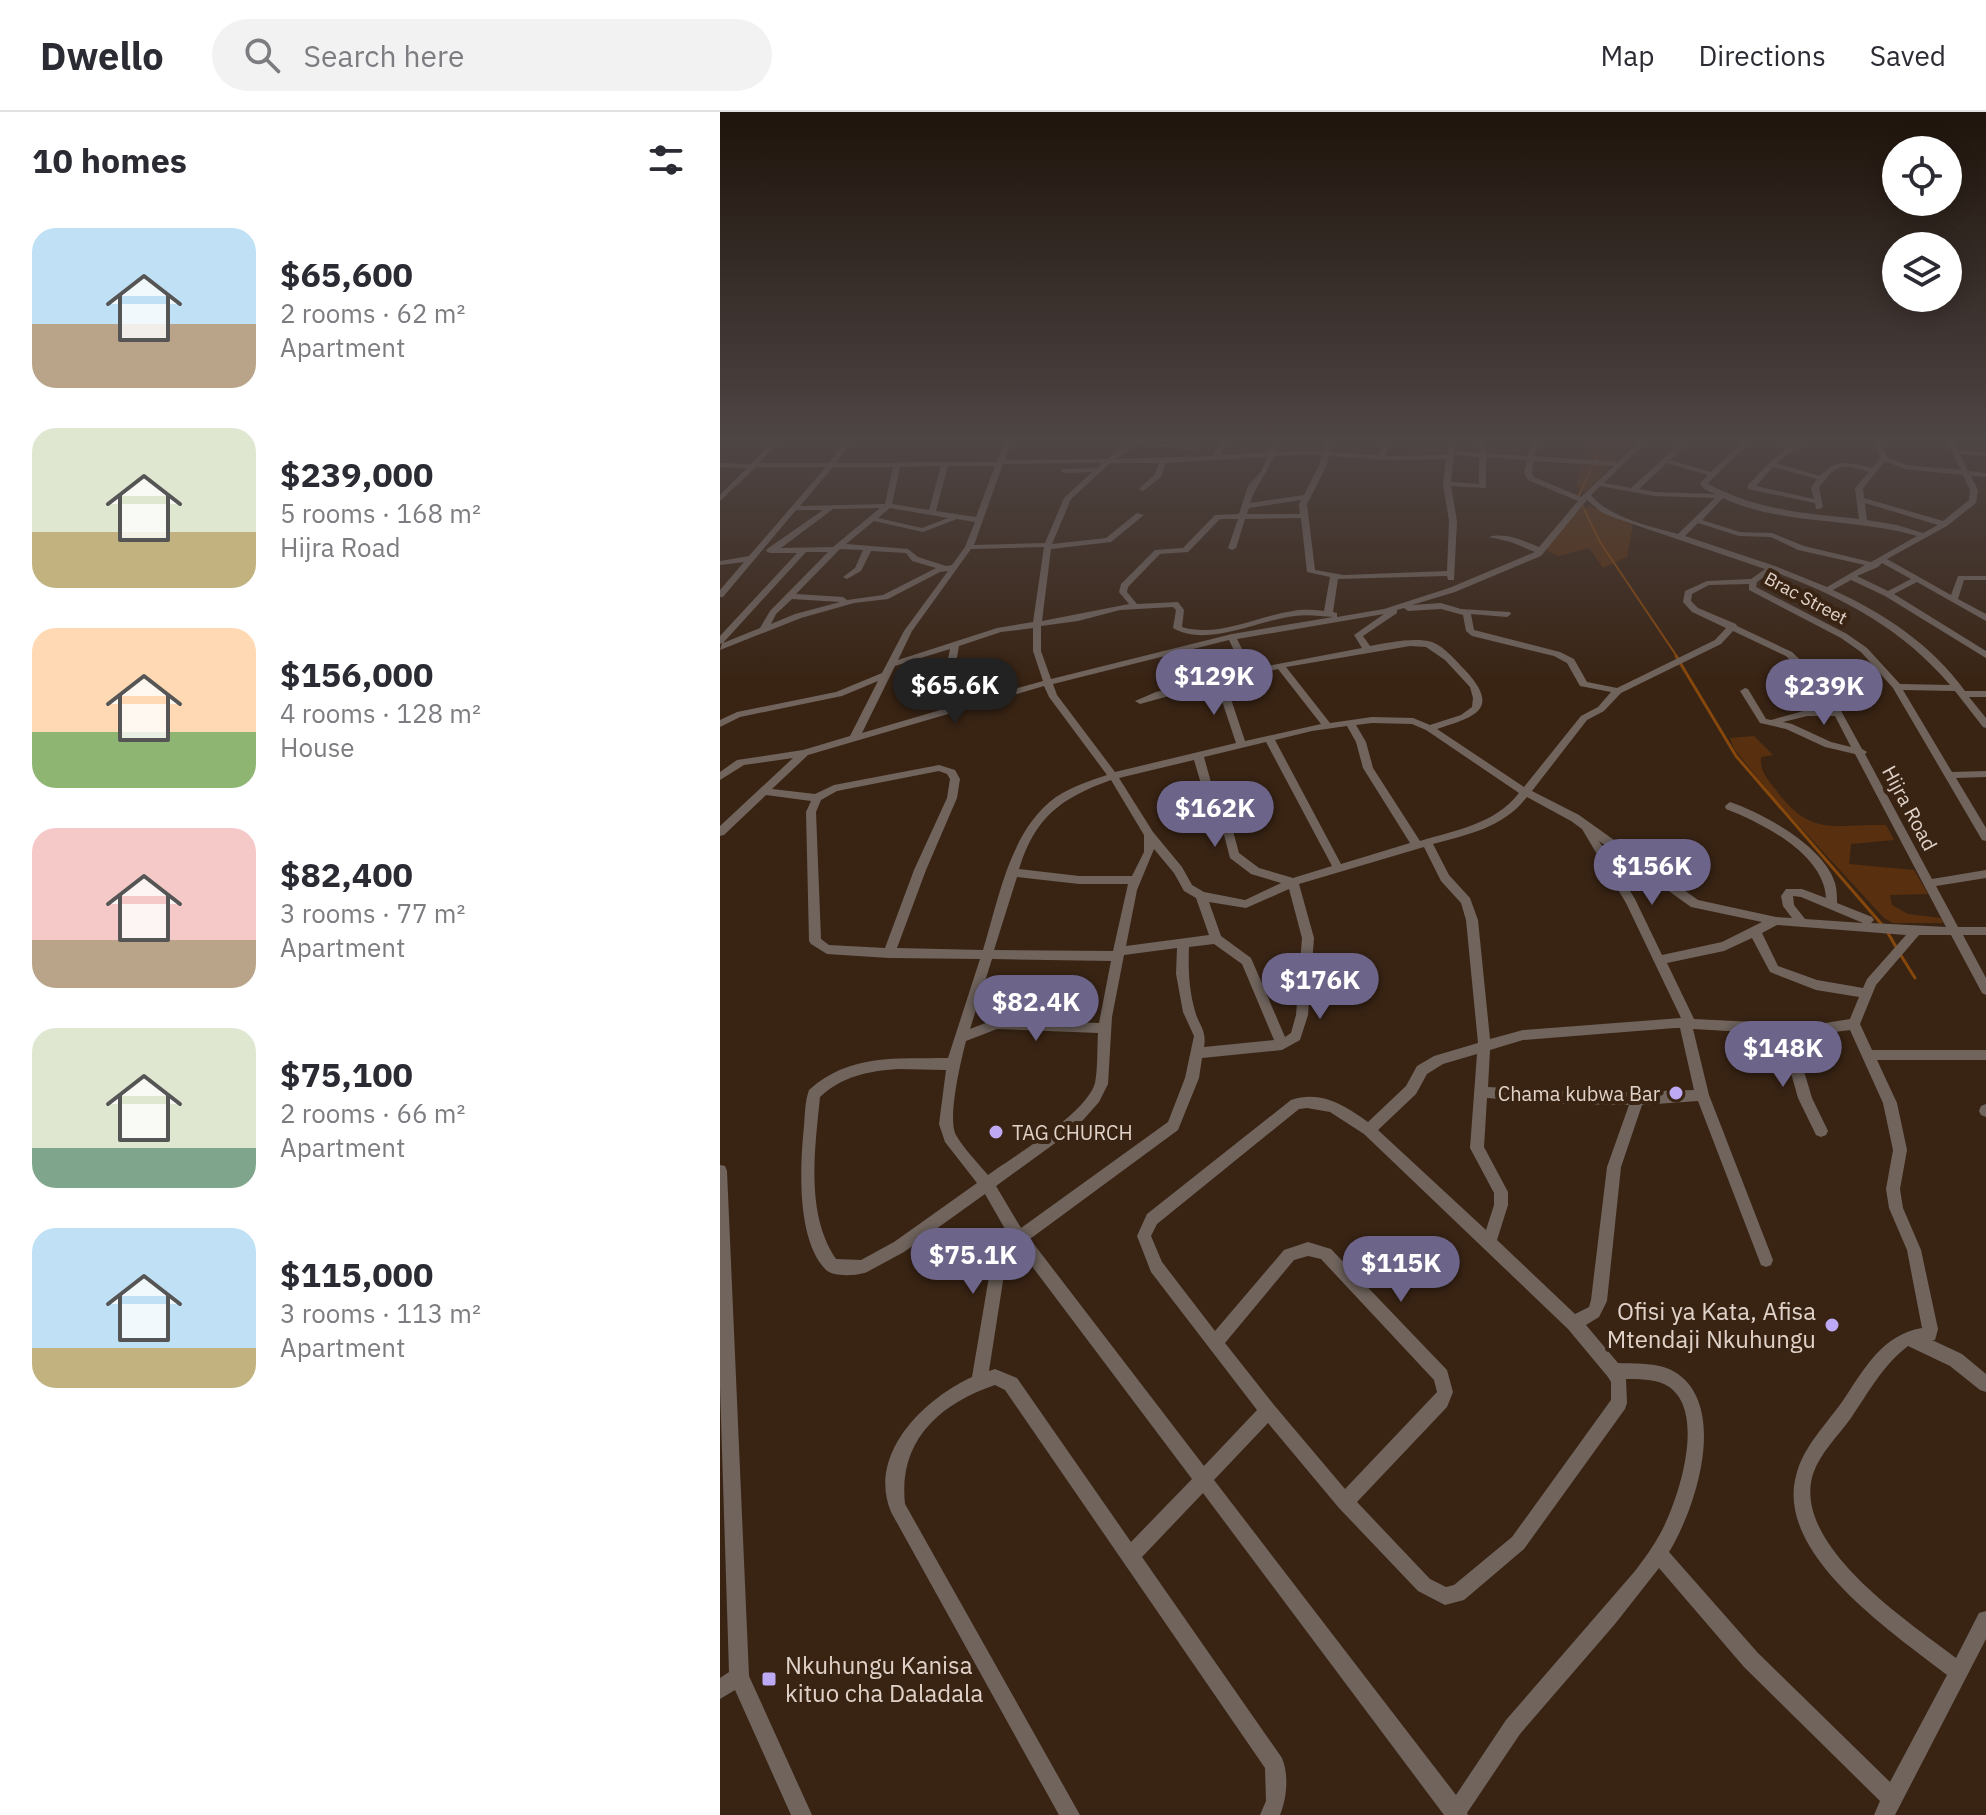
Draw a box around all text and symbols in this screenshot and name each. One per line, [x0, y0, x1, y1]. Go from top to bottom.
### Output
search box [212, 19, 772, 91]
text: Dwello [40, 31, 164, 80]
icon: search [240, 33, 284, 77]
text: Search here [304, 36, 464, 75]
text: Map [1600, 37, 1654, 74]
text: Directions [1698, 37, 1826, 74]
text: Saved [1870, 37, 1946, 74]
map controls [1882, 136, 1962, 312]
button: locate [1882, 136, 1962, 216]
text: 10 homes [32, 138, 187, 182]
icon: filters [644, 138, 688, 182]
button: layers [1882, 232, 1962, 312]
text: $65,600 [280, 252, 413, 296]
icon: home [96, 260, 192, 356]
text: 2 rooms · 62 m² [280, 296, 465, 330]
text: Apartment [280, 330, 405, 364]
text: $239,000 [280, 452, 433, 496]
icon: home [96, 460, 192, 556]
text: 5 rooms · 168 m² [280, 496, 481, 530]
text: Hijra Road [280, 530, 401, 564]
street label: Brac Street [1761, 567, 1851, 629]
pin: $129K [1158, 649, 1270, 717]
text: $156,000 [280, 652, 433, 696]
pin: $65.6K [890, 658, 1020, 726]
text: $129K [1174, 658, 1254, 692]
pin: $239K [1768, 659, 1880, 727]
icon: home [96, 660, 192, 756]
text: $65.6K [911, 667, 999, 701]
text: $239K [1784, 668, 1864, 702]
text: 4 rooms · 128 m² [280, 696, 481, 730]
text: House [280, 730, 355, 764]
street label: Hijra Road [1876, 761, 1944, 855]
pin: $162K [1159, 781, 1271, 849]
text: $162K [1175, 790, 1255, 824]
pin: $156K [1596, 839, 1708, 907]
text: $156K [1612, 848, 1692, 882]
text: $82,400 [280, 852, 413, 896]
icon: home [96, 860, 192, 956]
text: 3 rooms · 77 m² [280, 896, 465, 930]
text: Apartment [280, 930, 405, 964]
pin: $176K [1264, 953, 1376, 1021]
text: $176K [1280, 962, 1360, 996]
pin: $82.4K [971, 975, 1101, 1043]
text: $82.4K [992, 984, 1080, 1018]
pin: $148K [1727, 1021, 1839, 1089]
text: $148K [1743, 1030, 1823, 1064]
text: $75,100 [280, 1052, 413, 1096]
icon: home [96, 1060, 192, 1156]
place label: Chama kubwa Bar [1498, 1080, 1660, 1107]
marker: Chama kubwa Bar [1667, 1084, 1685, 1102]
text: 2 rooms · 66 m² [280, 1096, 465, 1130]
place label: TAG CHURCH [1012, 1119, 1133, 1146]
marker: TAG CHURCH [987, 1123, 1005, 1141]
text: Apartment [280, 1130, 405, 1164]
pin: $75.1K [908, 1228, 1038, 1296]
pin: $115K [1345, 1236, 1457, 1304]
text: $75.1K [929, 1237, 1017, 1271]
text: $115K [1361, 1245, 1441, 1279]
text: $115,000 [280, 1252, 433, 1296]
icon: home [96, 1260, 192, 1356]
place label: Ofisi ya Kata, Afisa Mtendaji Nkuhungu [1607, 1295, 1816, 1355]
text: 3 rooms · 113 m² [280, 1296, 481, 1330]
marker: Ofisi ya Kata, Afisa Mtendaji Nkuhungu [1823, 1316, 1841, 1334]
text: Apartment [280, 1330, 405, 1364]
place label: Nkuhungu Kanisa kituo cha Daladala [785, 1649, 984, 1709]
marker: Nkuhungu Kanisa kituo cha Daladala [760, 1670, 778, 1688]

